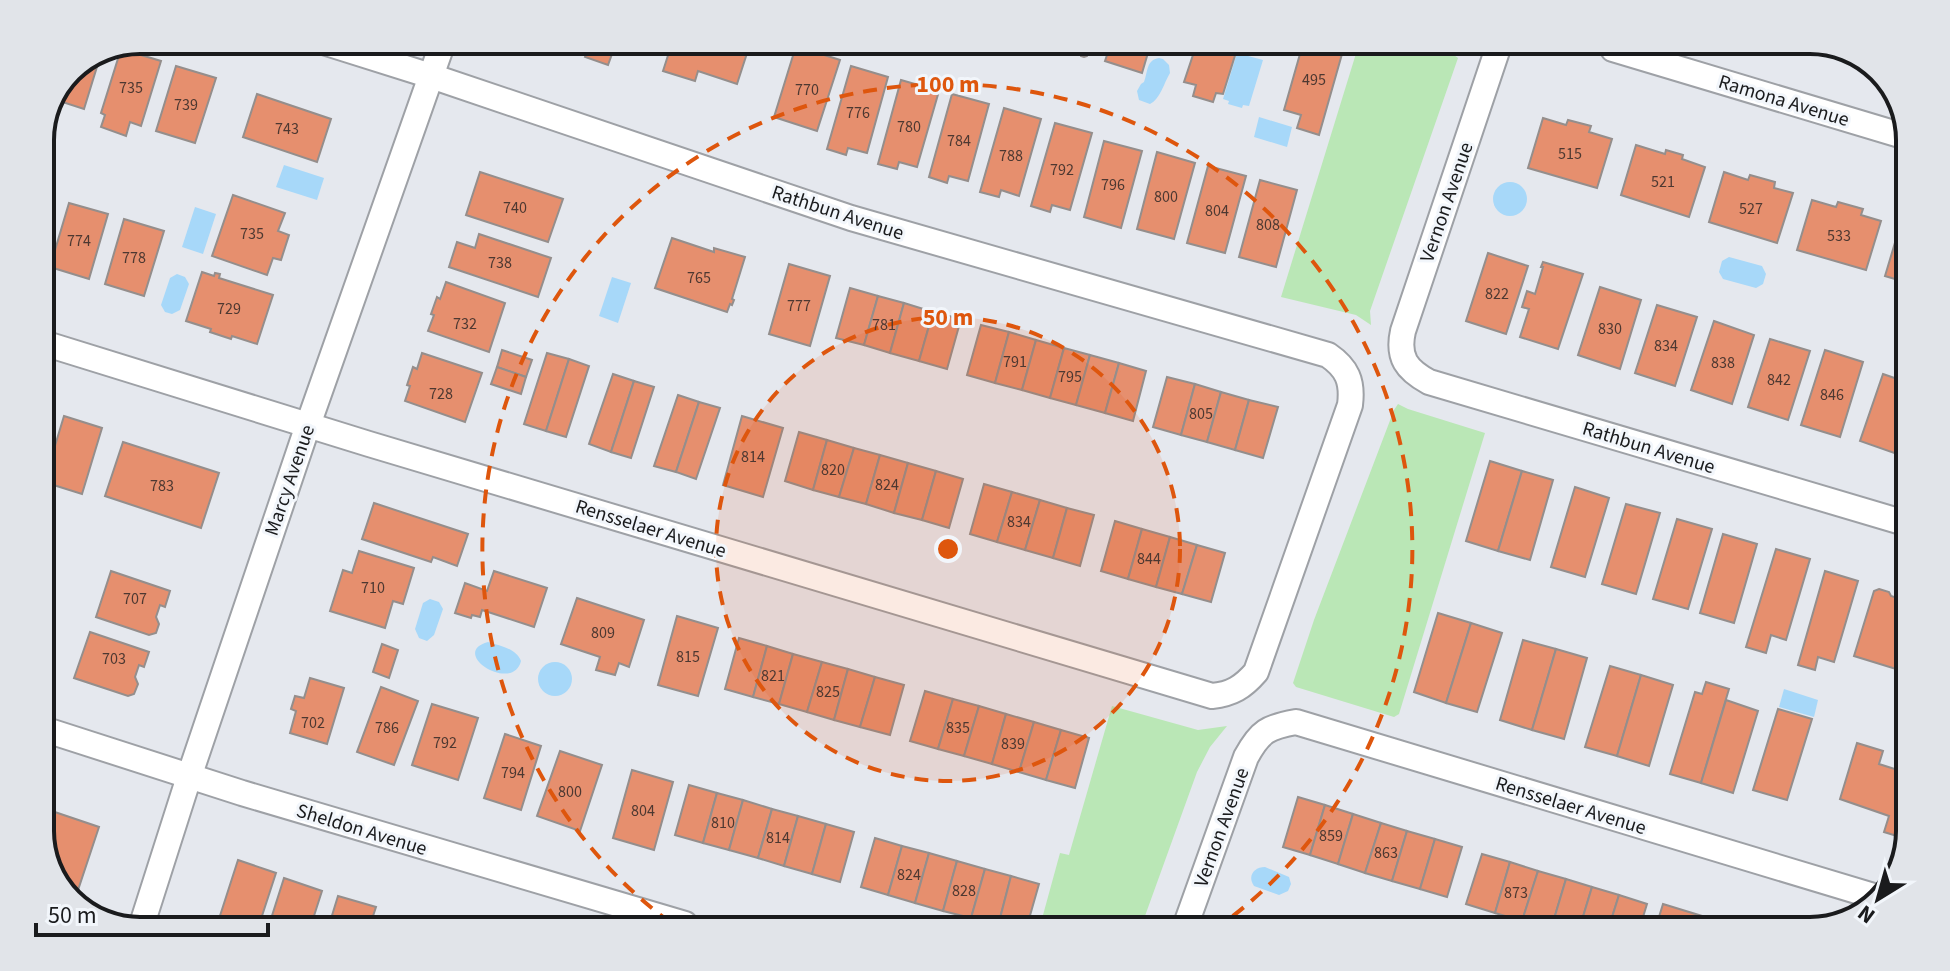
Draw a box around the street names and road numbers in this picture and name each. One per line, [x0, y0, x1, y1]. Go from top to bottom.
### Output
street label: Ramona Avenue [1715, 68, 1853, 134]
street label: Vernon Avenue [1413, 138, 1481, 266]
street label: Rathbun Avenue [768, 178, 907, 247]
street label: Rathbun Avenue [1579, 414, 1719, 481]
street label: Marcy Avenue [258, 421, 322, 540]
street label: Rensselaer Avenue [572, 493, 730, 565]
street label: Vernon Avenue [1187, 764, 1257, 891]
street label: Rensselaer Avenue [1492, 770, 1650, 842]
street label: Sheldon Avenue [293, 797, 430, 863]

